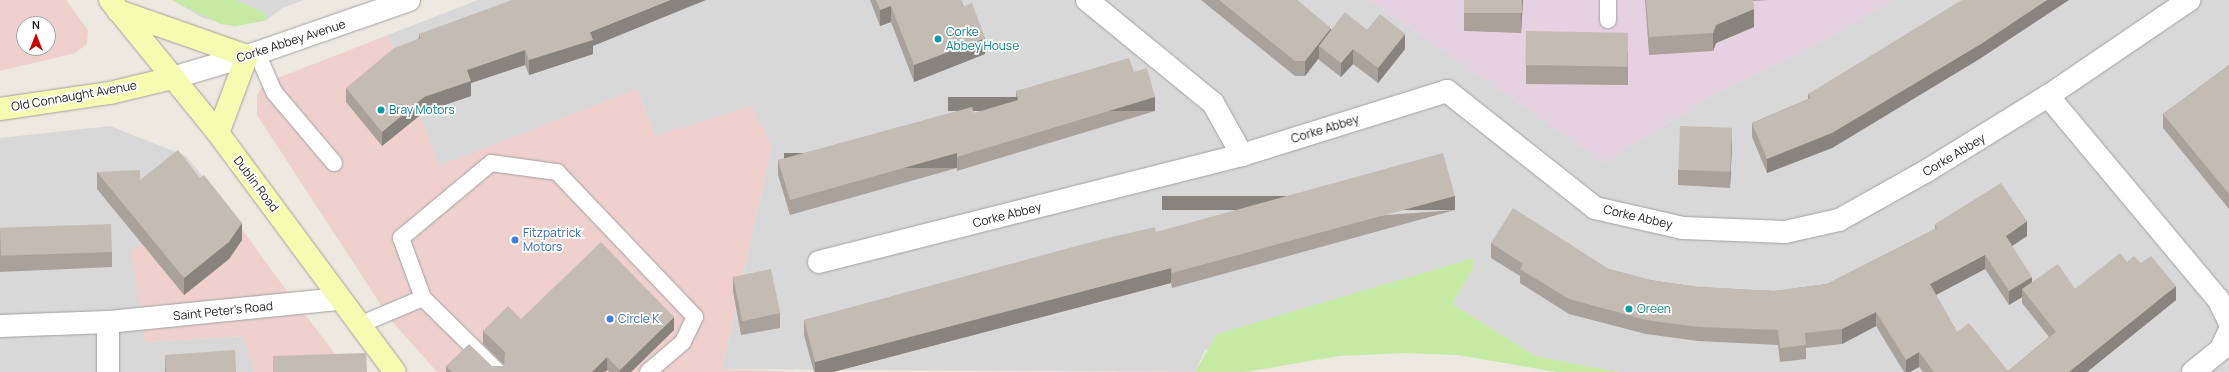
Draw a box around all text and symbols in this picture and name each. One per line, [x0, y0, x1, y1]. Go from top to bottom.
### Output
north arrow [16, 16, 56, 56]
text: N [32, 17, 40, 32]
street label: Corke Abbey Avenue [235, 17, 347, 65]
place label: Corke Abbey House [946, 25, 1019, 53]
marker: Corke Abbey House [933, 34, 943, 44]
street label: Old Connaught Avenue [10, 78, 138, 114]
place label: Bray Motors [389, 103, 455, 117]
marker: Bray Motors [376, 105, 386, 115]
street label: Corke Abbey [1289, 112, 1361, 146]
street label: Corke Abbey [1920, 131, 1988, 179]
street label: Dublin Road [230, 153, 282, 215]
street label: Corke Abbey [971, 200, 1043, 230]
street label: Corke Abbey [1602, 202, 1674, 232]
place label: Fitzpatrick Motors [523, 226, 581, 254]
marker: Fitzpatrick Motors [510, 235, 520, 245]
street label: Saint Peter's Road [172, 299, 274, 323]
place label: Oreen [1637, 302, 1671, 316]
marker: Oreen [1624, 304, 1634, 314]
place label: Circle K [618, 312, 659, 326]
marker: Circle K [605, 314, 615, 324]

